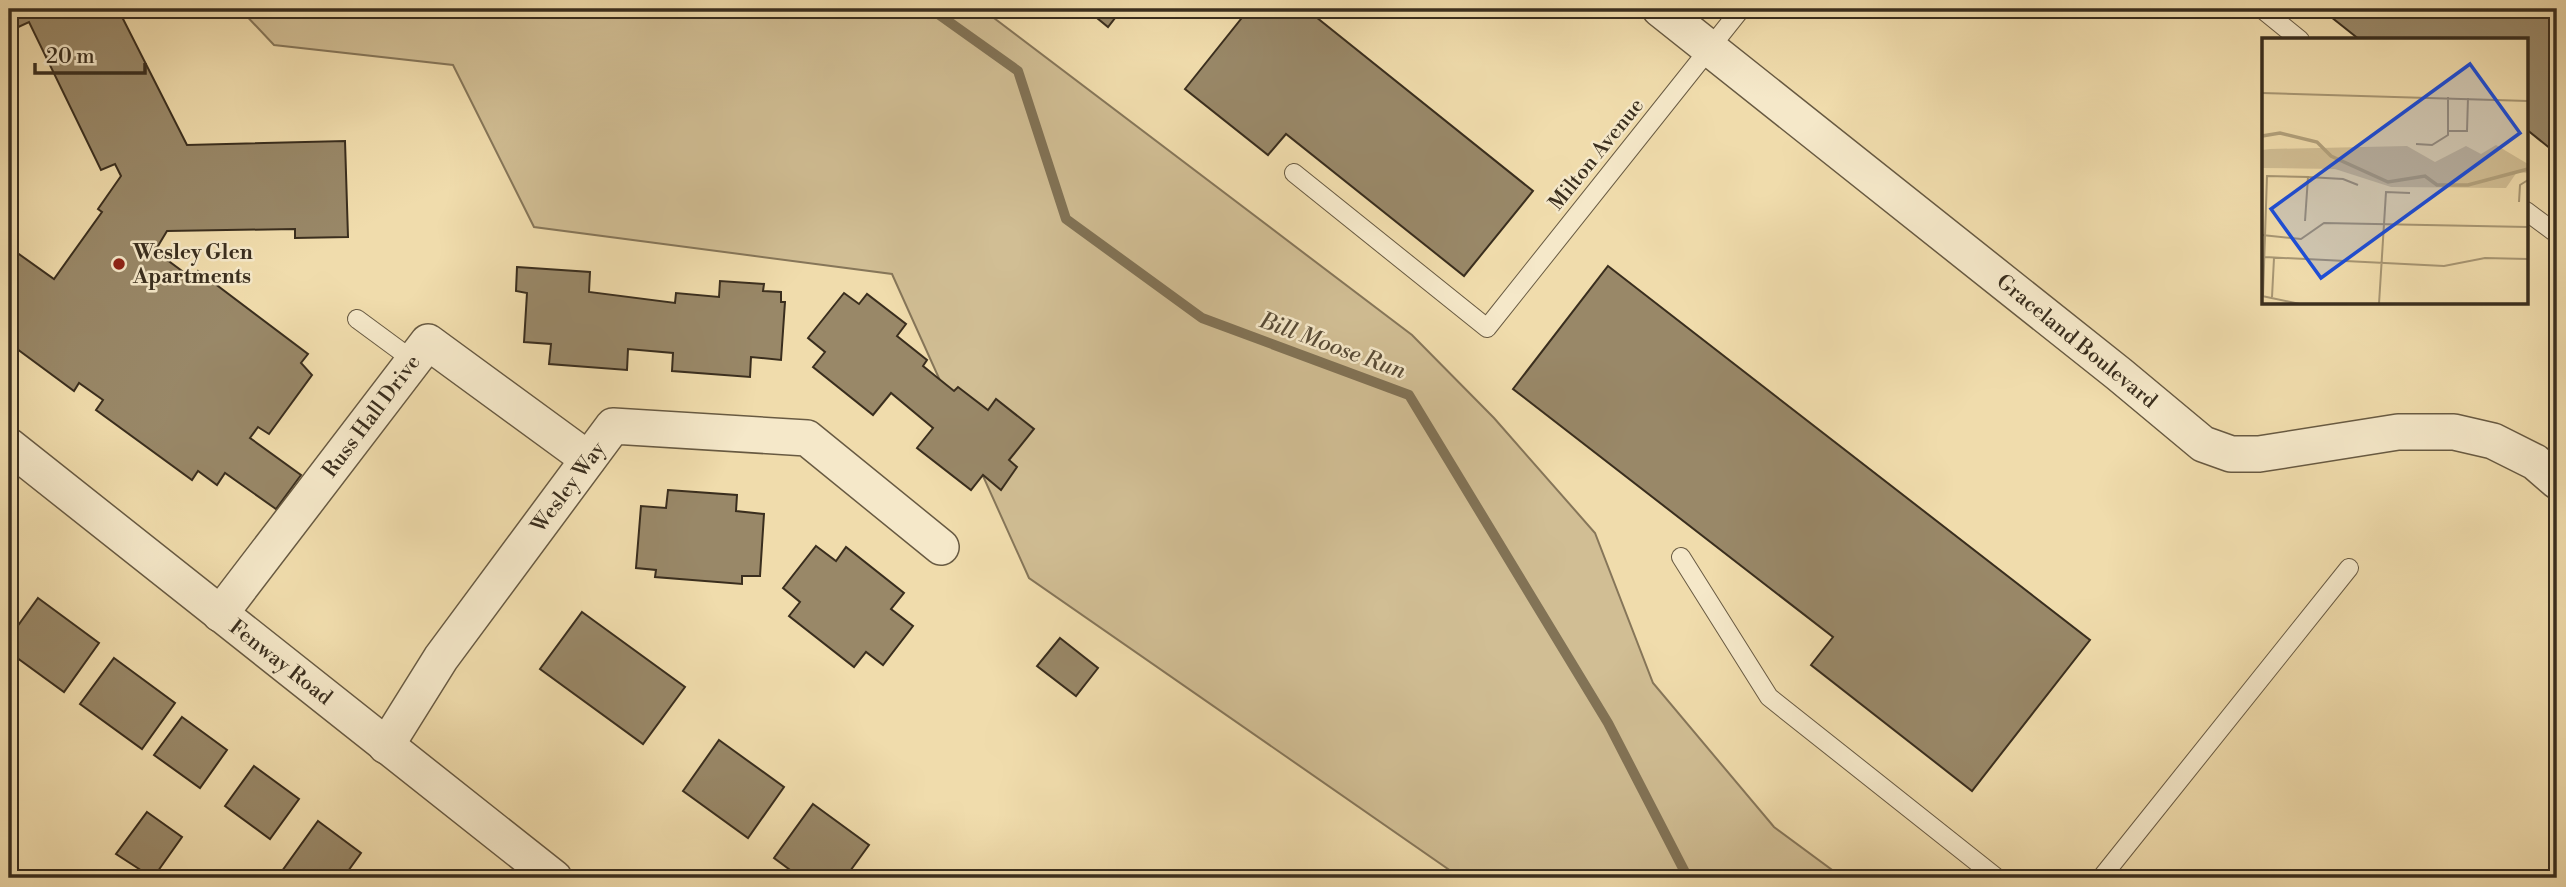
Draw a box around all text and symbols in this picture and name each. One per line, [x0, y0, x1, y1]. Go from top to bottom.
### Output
scale bar [35, 32, 145, 76]
inset map [2262, 38, 2528, 304]
text: 20 m [46, 44, 95, 70]
street label: Milton Avenue [1544, 93, 1650, 216]
place label: Wesley Glen Apartments [132, 240, 253, 290]
marker: Wesley Glen Apartments [111, 256, 127, 272]
street label: Graceland Boulevard [1991, 269, 2162, 415]
water label: Bill Moose Run [1255, 306, 1410, 386]
street label: Russ Hall Drive [317, 350, 426, 483]
street label: Wesley Way [526, 436, 612, 539]
street label: Fenway Road [224, 614, 337, 711]

